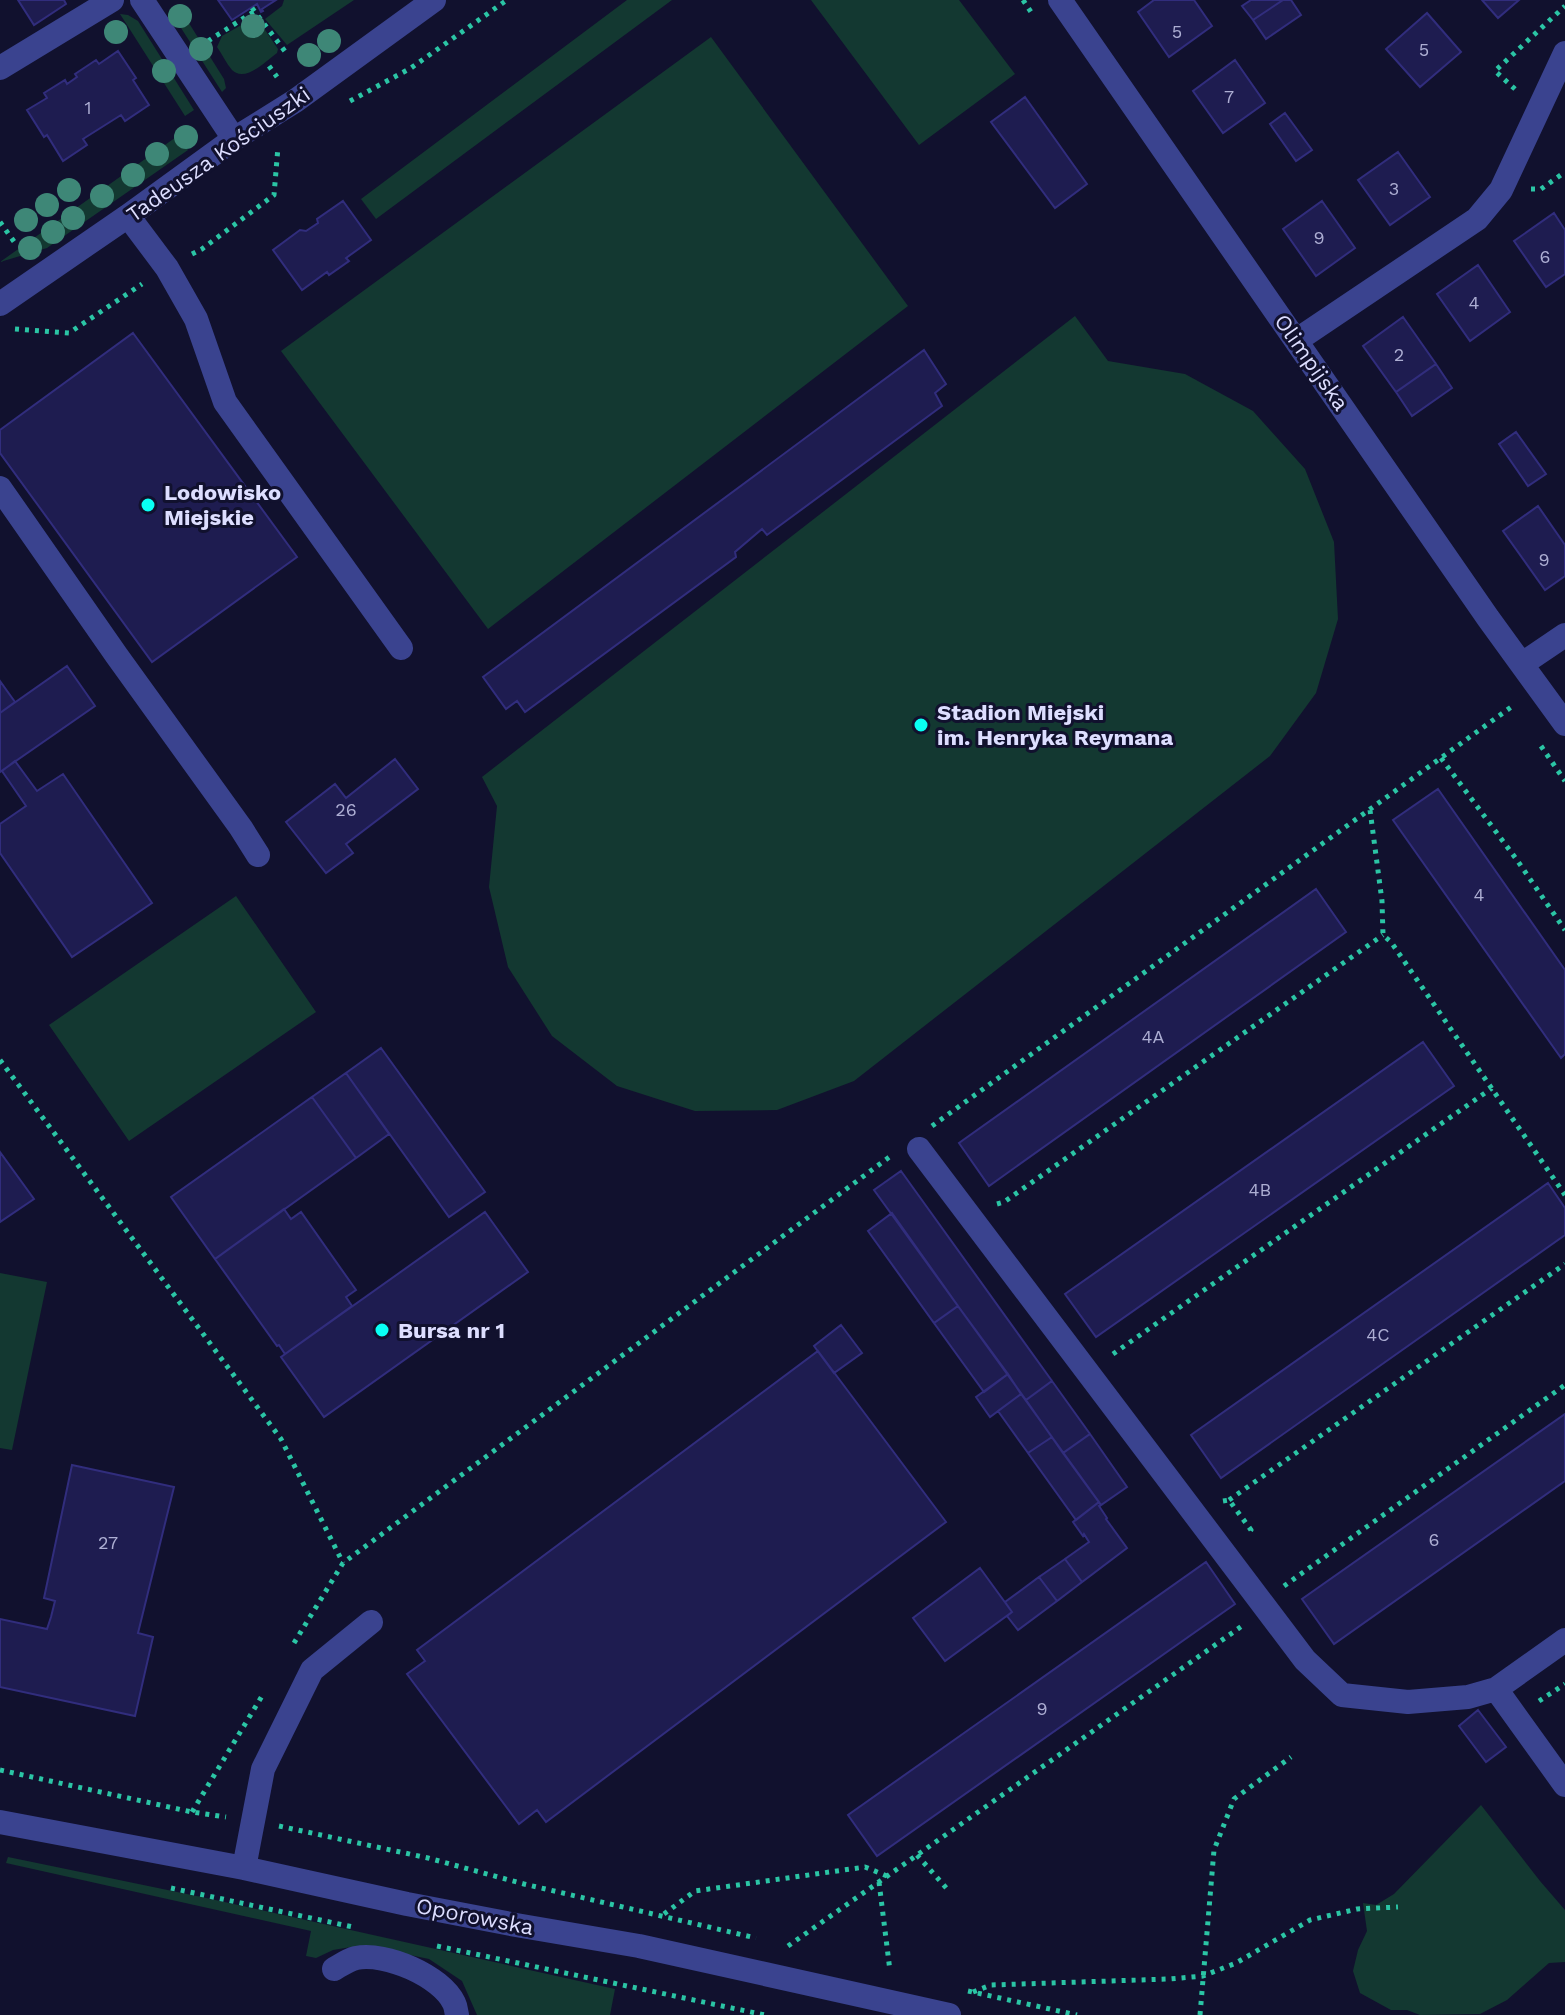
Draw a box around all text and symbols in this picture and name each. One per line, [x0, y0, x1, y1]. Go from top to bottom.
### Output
house number: 5 [1172, 21, 1182, 42]
house number: 5 [1419, 39, 1429, 60]
street label: Tadeusza Kościuszki [122, 82, 315, 227]
house number: 7 [1224, 86, 1234, 107]
house number: 1 [84, 97, 92, 118]
house number: 3 [1389, 178, 1399, 199]
house number: 9 [1313, 227, 1325, 248]
house number: 6 [1540, 246, 1550, 267]
house number: 4 [1469, 292, 1480, 313]
street label: Olimpijska [1269, 309, 1354, 415]
house number: 2 [1394, 344, 1404, 365]
place label: Lodowisko Miejskie [164, 480, 281, 530]
marker: Lodowisko Miejskie [139, 496, 157, 514]
house number: 9 [1538, 549, 1550, 570]
place label: Stadion Miejski im. Henryka Reymana [937, 700, 1174, 750]
marker: Stadion Miejski im. Henryka Reymana [912, 716, 930, 734]
house number: 26 [335, 799, 357, 820]
house number: 4 [1474, 884, 1485, 905]
house number: 4A [1142, 1026, 1165, 1047]
house number: 4B [1249, 1179, 1271, 1200]
place label: Bursa nr 1 [398, 1318, 505, 1343]
marker: Bursa nr 1 [373, 1321, 391, 1339]
house number: 4C [1366, 1324, 1390, 1345]
house number: 6 [1429, 1529, 1439, 1550]
house number: 27 [98, 1532, 118, 1553]
house number: 9 [1036, 1698, 1048, 1719]
street label: Oporowska [414, 1893, 536, 1940]

